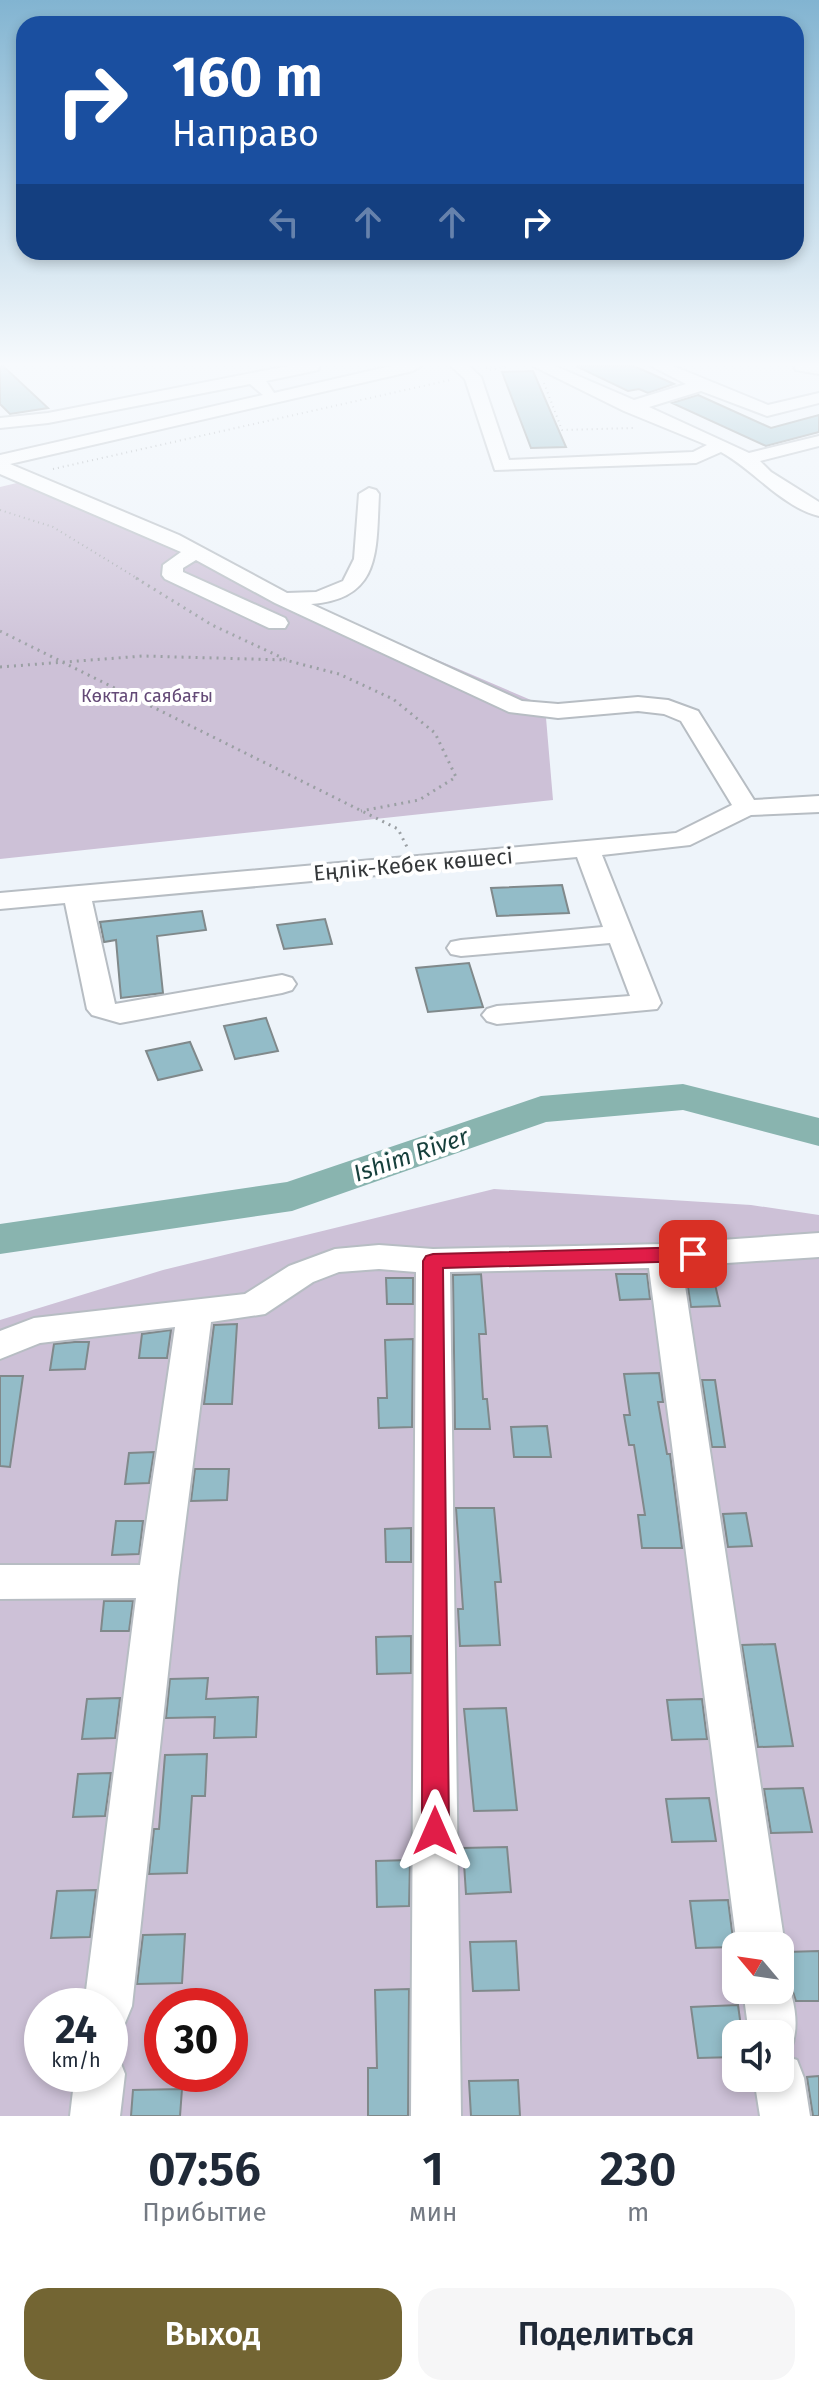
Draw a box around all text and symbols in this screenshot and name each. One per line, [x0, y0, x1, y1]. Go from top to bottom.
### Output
text: 160 m [172, 44, 323, 111]
icon: right [40, 48, 144, 152]
text: Направо [172, 112, 319, 156]
icon: left [262, 200, 306, 244]
icon: ahead [346, 200, 390, 244]
icon: ahead [430, 200, 474, 244]
icon: right [514, 200, 558, 244]
park label: Көктал саябағы [81, 685, 213, 707]
street label: Еңлік-Кебек көшесі [312, 842, 514, 887]
water label: Ishim River [350, 1122, 473, 1188]
pin [659, 1220, 727, 1288]
icon: arrive [671, 1232, 715, 1276]
position arrow [393, 1789, 477, 1873]
north arrow [722, 1932, 794, 2004]
map controls [722, 1932, 794, 2092]
speed limit sign: 30 [144, 1988, 248, 2092]
text: 24 [55, 2006, 97, 2054]
button: sound [722, 2020, 794, 2092]
text: km/h [51, 2048, 101, 2072]
text: 07:56 [148, 2140, 261, 2198]
text: 1 [422, 2140, 444, 2198]
text: 230 [600, 2140, 677, 2198]
text: Прибытие [142, 2197, 267, 2228]
text: мин [409, 2197, 457, 2228]
text: m [627, 2197, 649, 2228]
button: Выход [24, 2288, 402, 2380]
button: Поделиться [418, 2288, 795, 2380]

